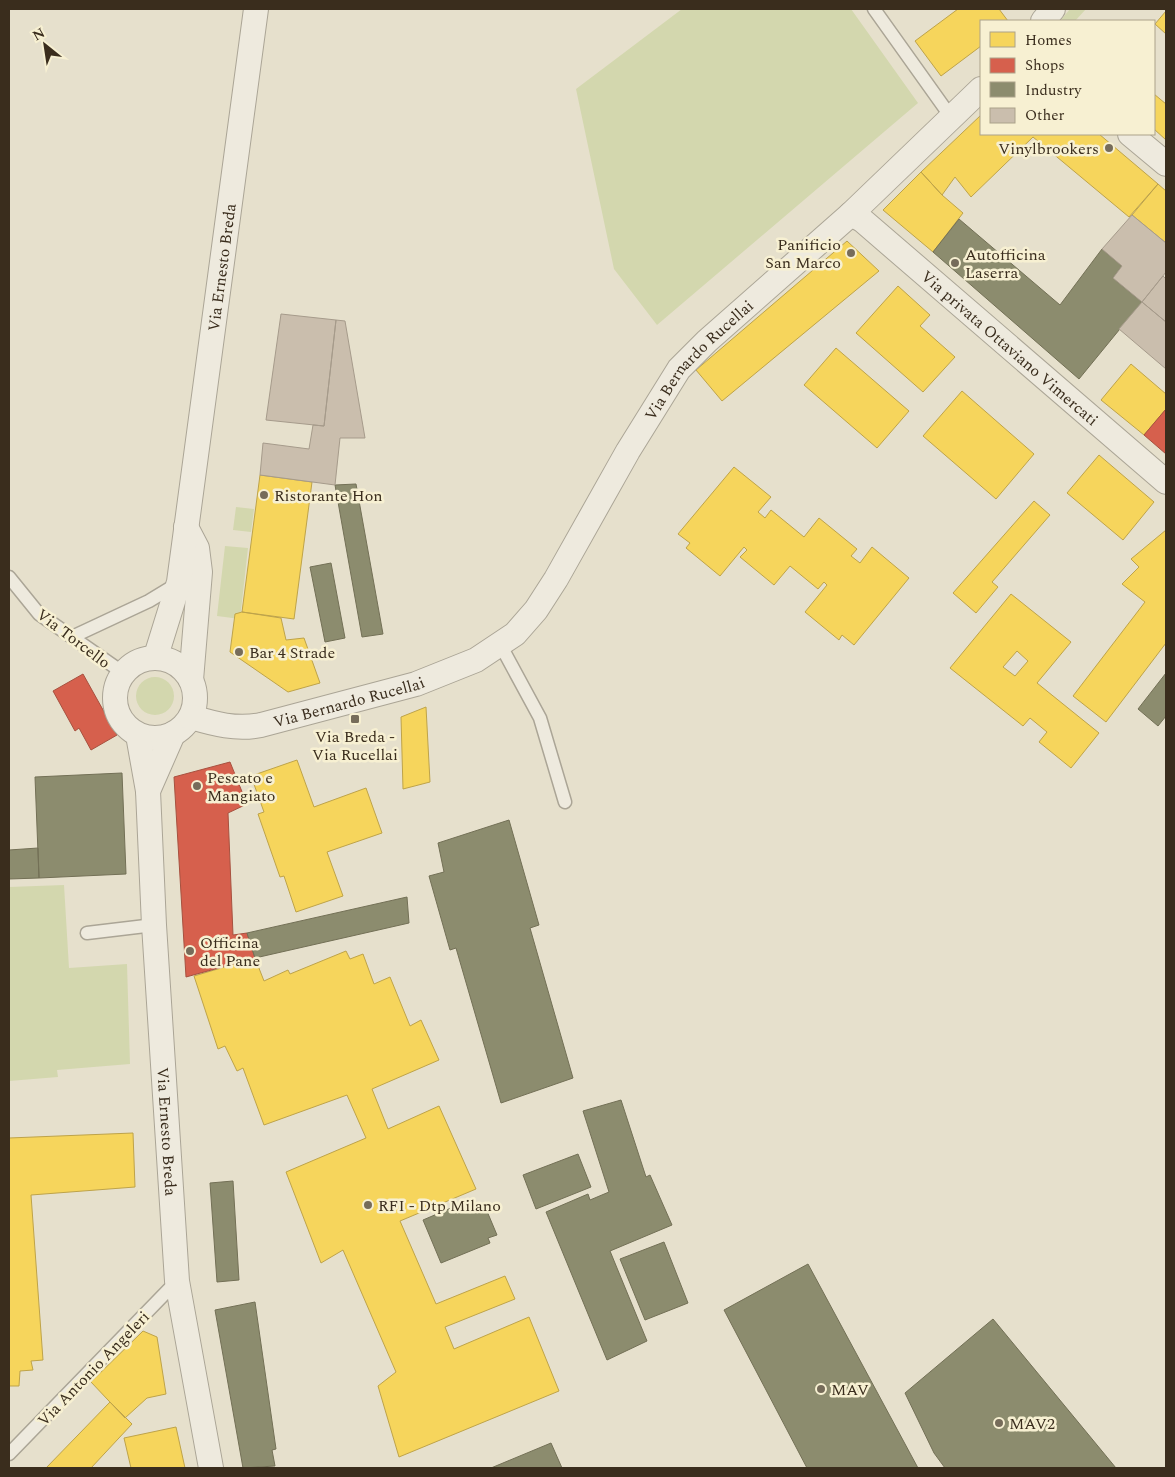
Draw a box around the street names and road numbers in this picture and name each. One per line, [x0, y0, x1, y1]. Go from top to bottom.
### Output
street label: Via Ernesto Breda [202, 202, 243, 333]
street label: Via privata Ottaviano Vimercati [915, 265, 1103, 432]
street label: Via Bernardo Rucellai [639, 294, 759, 425]
street label: Via Torcello [31, 603, 115, 675]
street label: Via Bernardo Rucellai [271, 671, 429, 734]
street label: Via Ernesto Breda [150, 1066, 182, 1197]
street label: Via Antonio Angeleri [32, 1305, 155, 1432]

